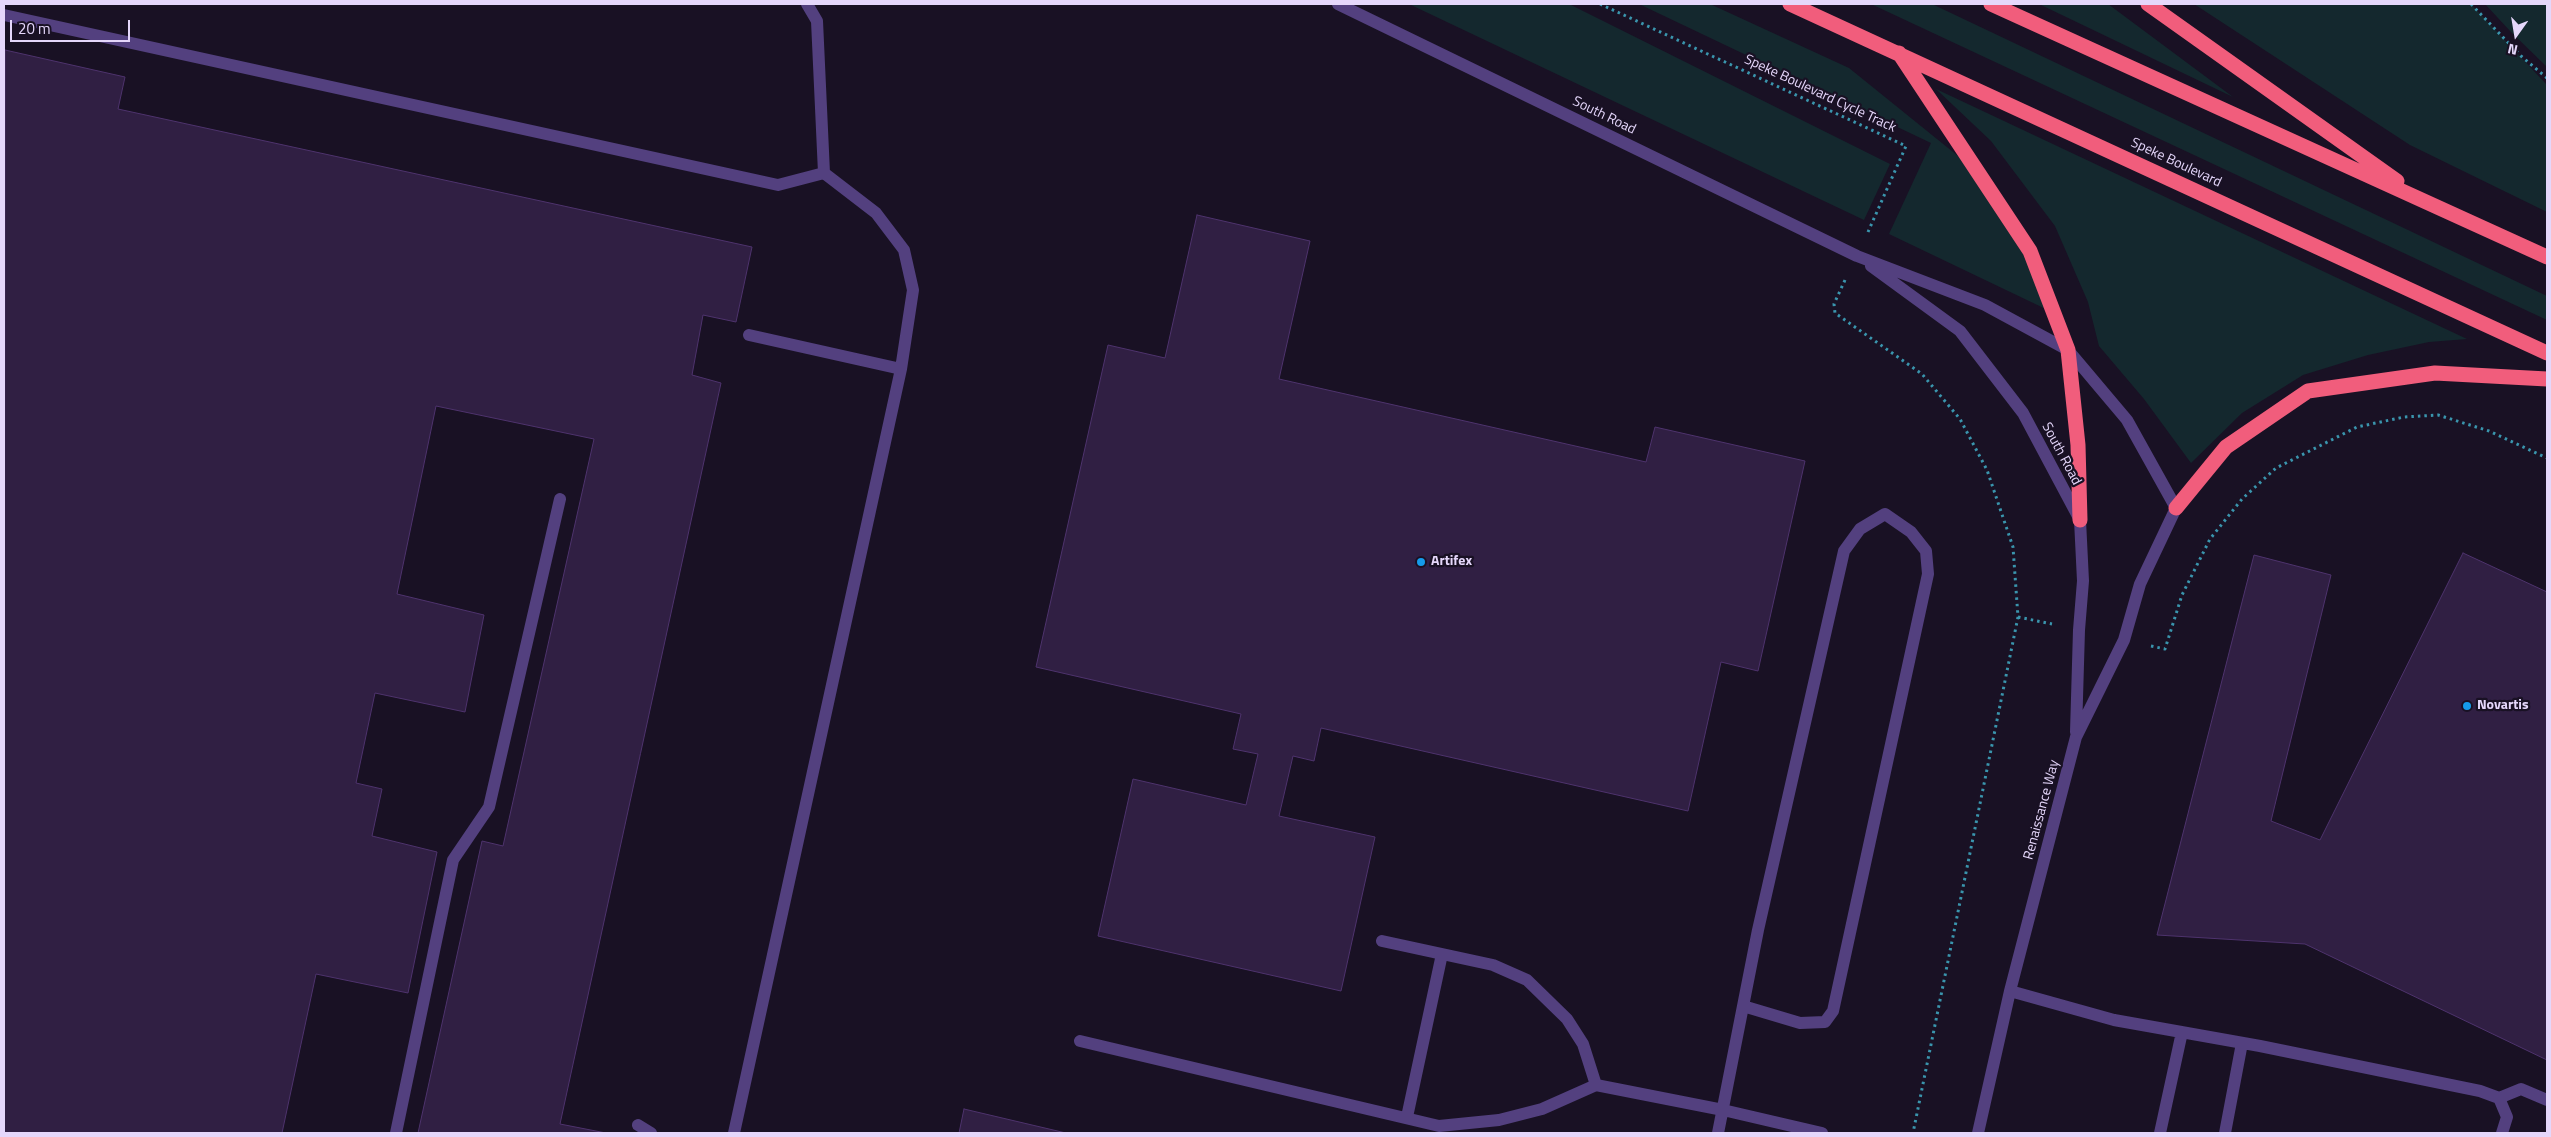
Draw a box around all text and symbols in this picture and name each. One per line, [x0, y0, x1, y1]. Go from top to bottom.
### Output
scale bar [12, 10, 132, 42]
north arrow [2491, 10, 2541, 60]
text: 20 m [18, 17, 51, 40]
text: N [2505, 39, 2520, 61]
street label: Speke Boulevard Cycle Track [1741, 51, 1899, 137]
street label: South Road [1570, 93, 1638, 139]
street label: Speke Boulevard [2128, 135, 2224, 191]
street label: South Road [2038, 420, 2084, 488]
place label: Artifex [1431, 554, 1472, 570]
marker: Artifex [1415, 556, 1427, 568]
place label: Novartis [2477, 698, 2529, 714]
marker: Novartis [2461, 700, 2473, 712]
street label: Renaissance Way [2021, 758, 2063, 862]

